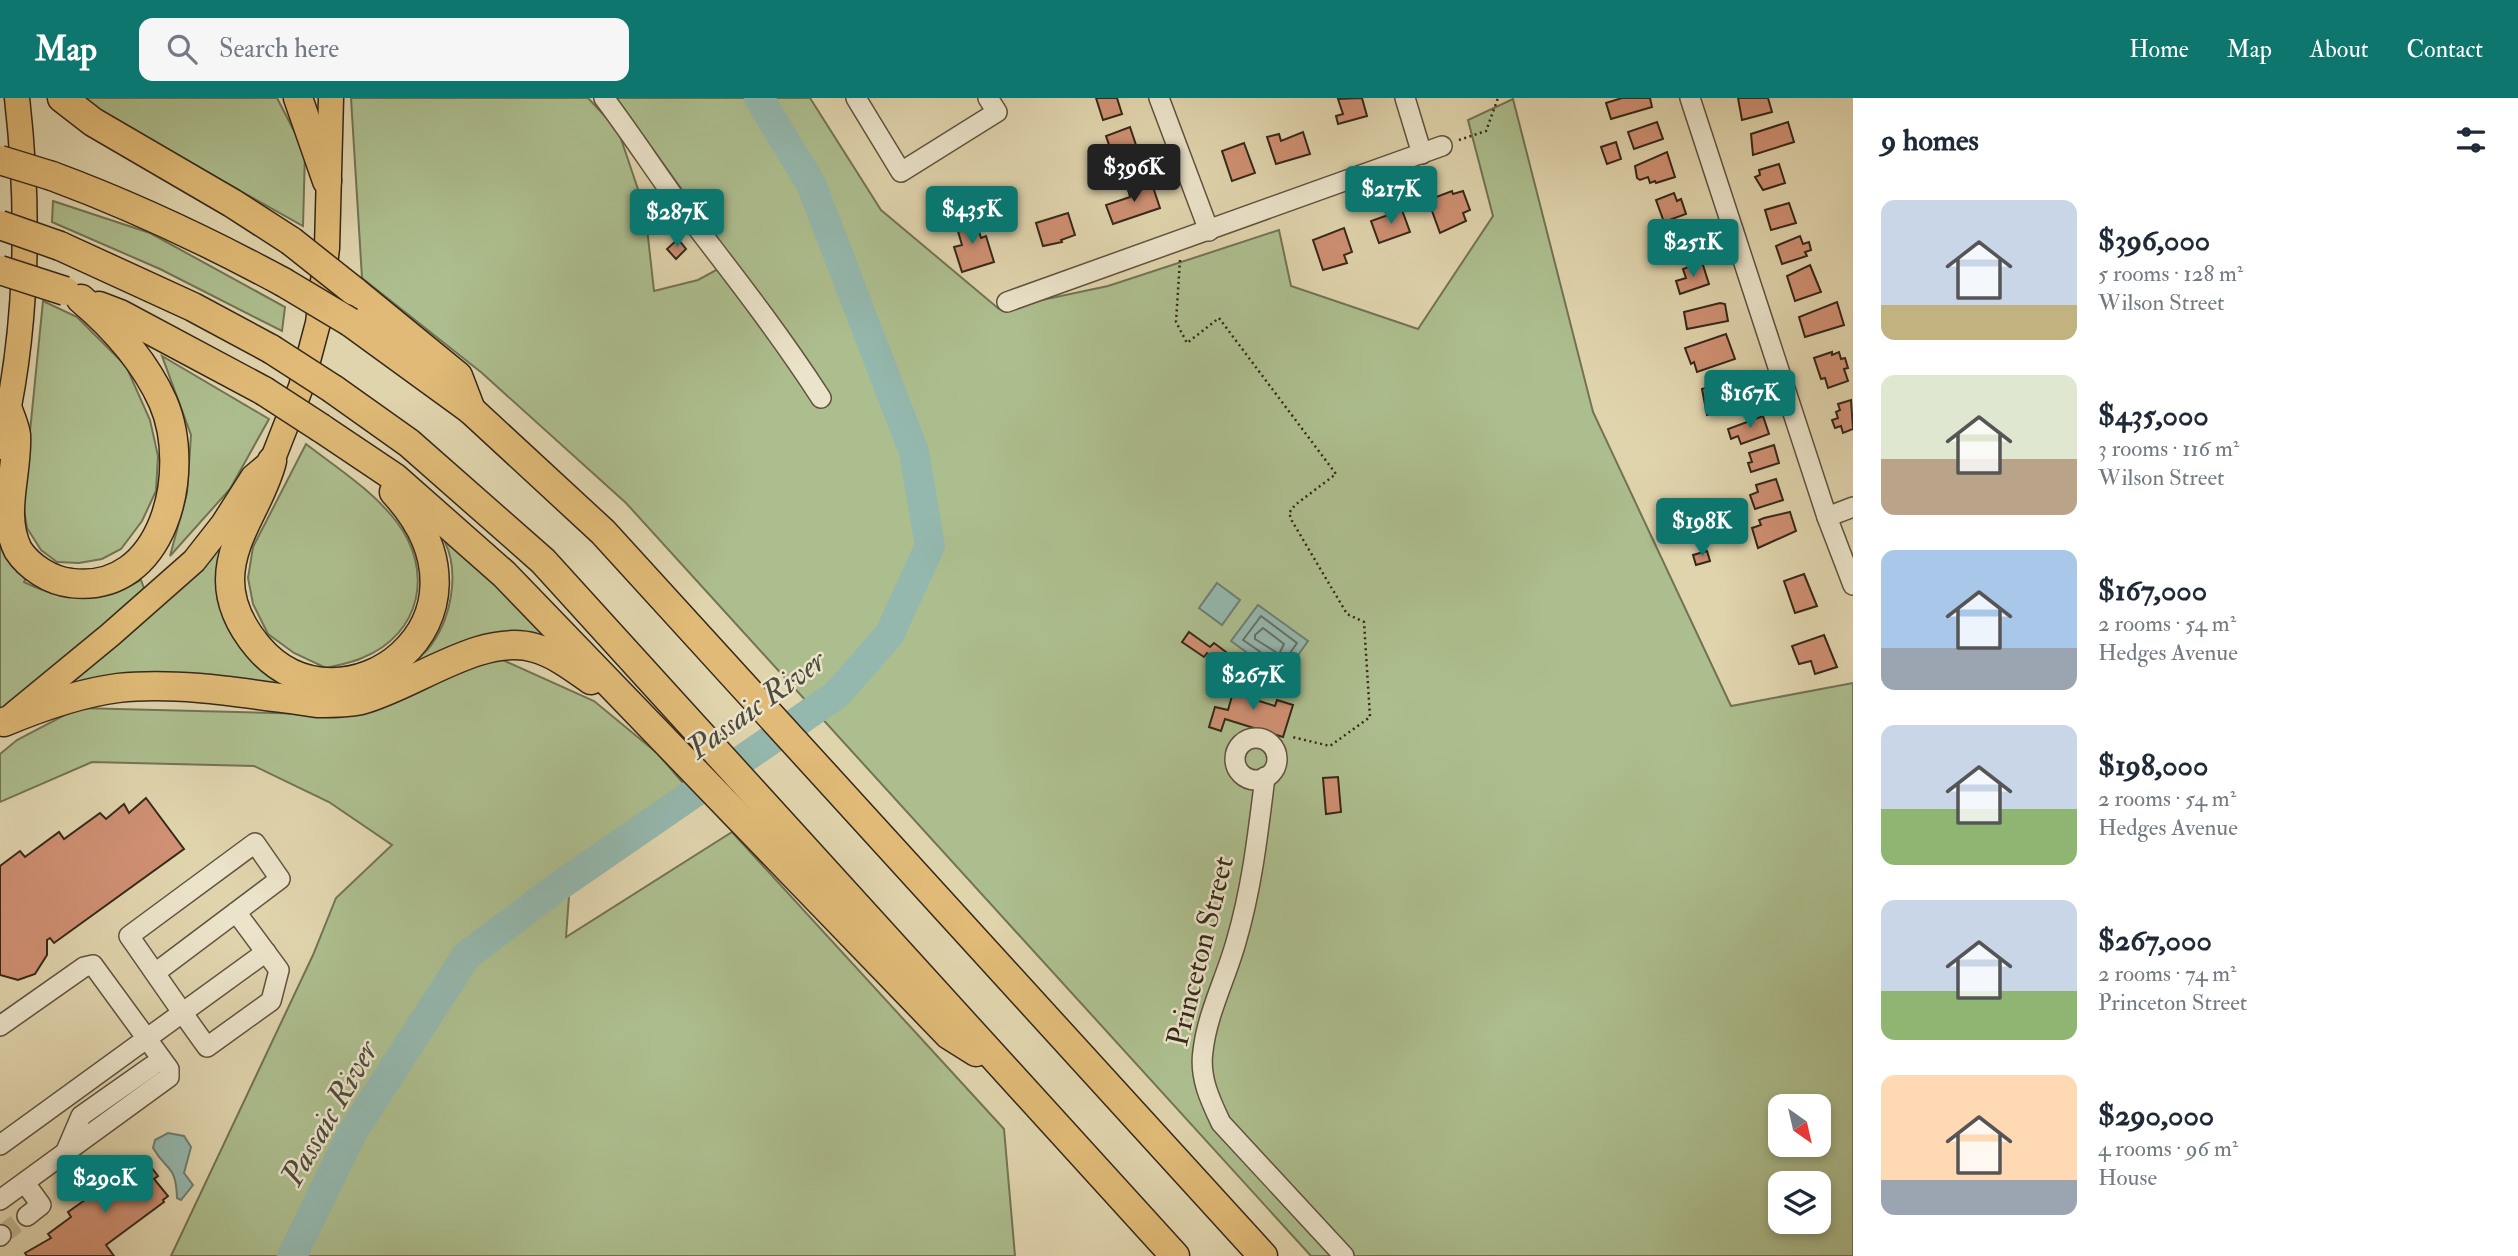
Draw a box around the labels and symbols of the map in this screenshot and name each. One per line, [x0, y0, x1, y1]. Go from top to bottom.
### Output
pin: $396K [1085, 144, 1183, 204]
pin: $217K [1342, 166, 1440, 226]
pin: $435K [923, 186, 1021, 246]
pin: $287K [628, 190, 726, 249]
pin: $251K [1644, 220, 1742, 279]
pin: $167K [1701, 370, 1799, 430]
pin: $198K [1653, 498, 1751, 558]
water label: Passaic River [679, 640, 835, 769]
pin: $267K [1204, 652, 1302, 712]
street label: Princeton Street [1159, 852, 1242, 1050]
water label: Passaic River [272, 1032, 388, 1194]
north arrow [1768, 1094, 1830, 1157]
pin: $290K [56, 1156, 154, 1215]

